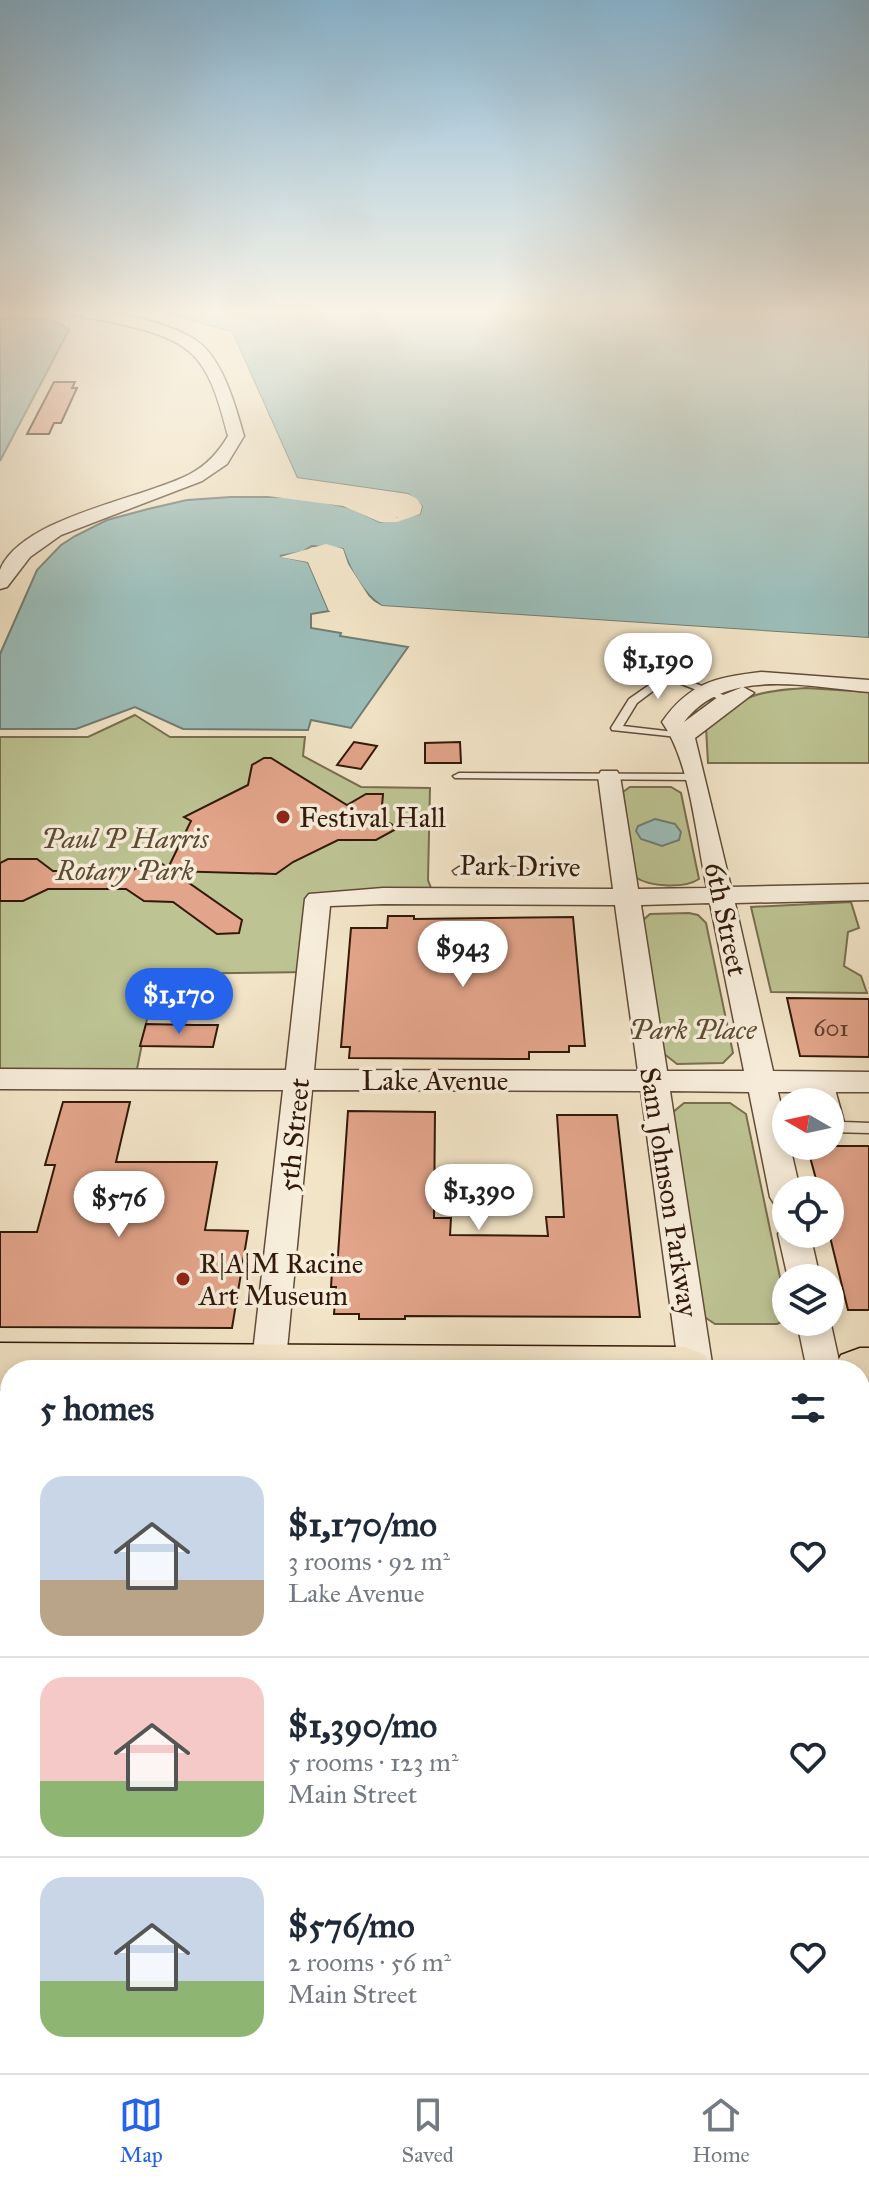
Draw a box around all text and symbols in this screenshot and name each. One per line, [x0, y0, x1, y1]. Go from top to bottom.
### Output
pin: $1,190 [593, 633, 723, 701]
text: $1,190 [622, 643, 694, 675]
place label: Festival Hall [299, 800, 446, 835]
marker: Festival Hall [274, 808, 292, 826]
park label: Paul P Harris Rotary Park [41, 821, 210, 888]
street label: Park Drive [459, 847, 581, 885]
street label: 6th Street [697, 859, 755, 979]
pin: $943 [416, 921, 510, 989]
text: $943 [436, 931, 490, 963]
pin: $1,170 [114, 968, 244, 1036]
text: $1,170 [143, 978, 215, 1010]
park label: Park Place [630, 1012, 757, 1047]
house number: 601 [813, 1013, 849, 1043]
street label: Lake Avenue [361, 1063, 509, 1098]
street label: Sam Johnson Parkway [632, 1065, 706, 1320]
street label: 5th Street [271, 1076, 317, 1194]
north arrow [772, 1088, 844, 1160]
map controls [772, 1088, 844, 1336]
pin: $1,390 [414, 1164, 544, 1232]
pin: $576 [72, 1171, 166, 1239]
text: $1,390 [443, 1174, 515, 1206]
button: locate [772, 1176, 844, 1248]
text: $576 [92, 1181, 146, 1213]
place label: R|A|M Racine Art Museum [198, 1246, 363, 1313]
button: layers [772, 1264, 844, 1336]
marker: R|A|M Racine Art Museum [174, 1270, 192, 1288]
icon: filters [786, 1386, 830, 1430]
text: 5 homes [40, 1388, 154, 1429]
text: $1,170/mo [288, 1504, 437, 1545]
icon: home [104, 1508, 200, 1604]
icon: heart [786, 1534, 830, 1578]
text: 3 rooms · 92 m² [288, 1545, 450, 1577]
text: Lake Avenue [288, 1577, 425, 1609]
text: $1,390/mo [288, 1705, 437, 1746]
icon: home [104, 1709, 200, 1805]
icon: heart [786, 1735, 830, 1779]
text: 5 rooms · 123 m² [288, 1746, 459, 1778]
text: Main Street [288, 1778, 417, 1810]
text: $576/mo [288, 1905, 415, 1946]
icon: home [104, 1909, 200, 2005]
icon: heart [786, 1935, 830, 1979]
text: 2 rooms · 56 m² [288, 1946, 451, 1978]
text: Main Street [288, 1978, 417, 2010]
tab: Map [119, 2093, 163, 2168]
tab: Saved [402, 2093, 454, 2168]
tab: Home [692, 2093, 750, 2168]

